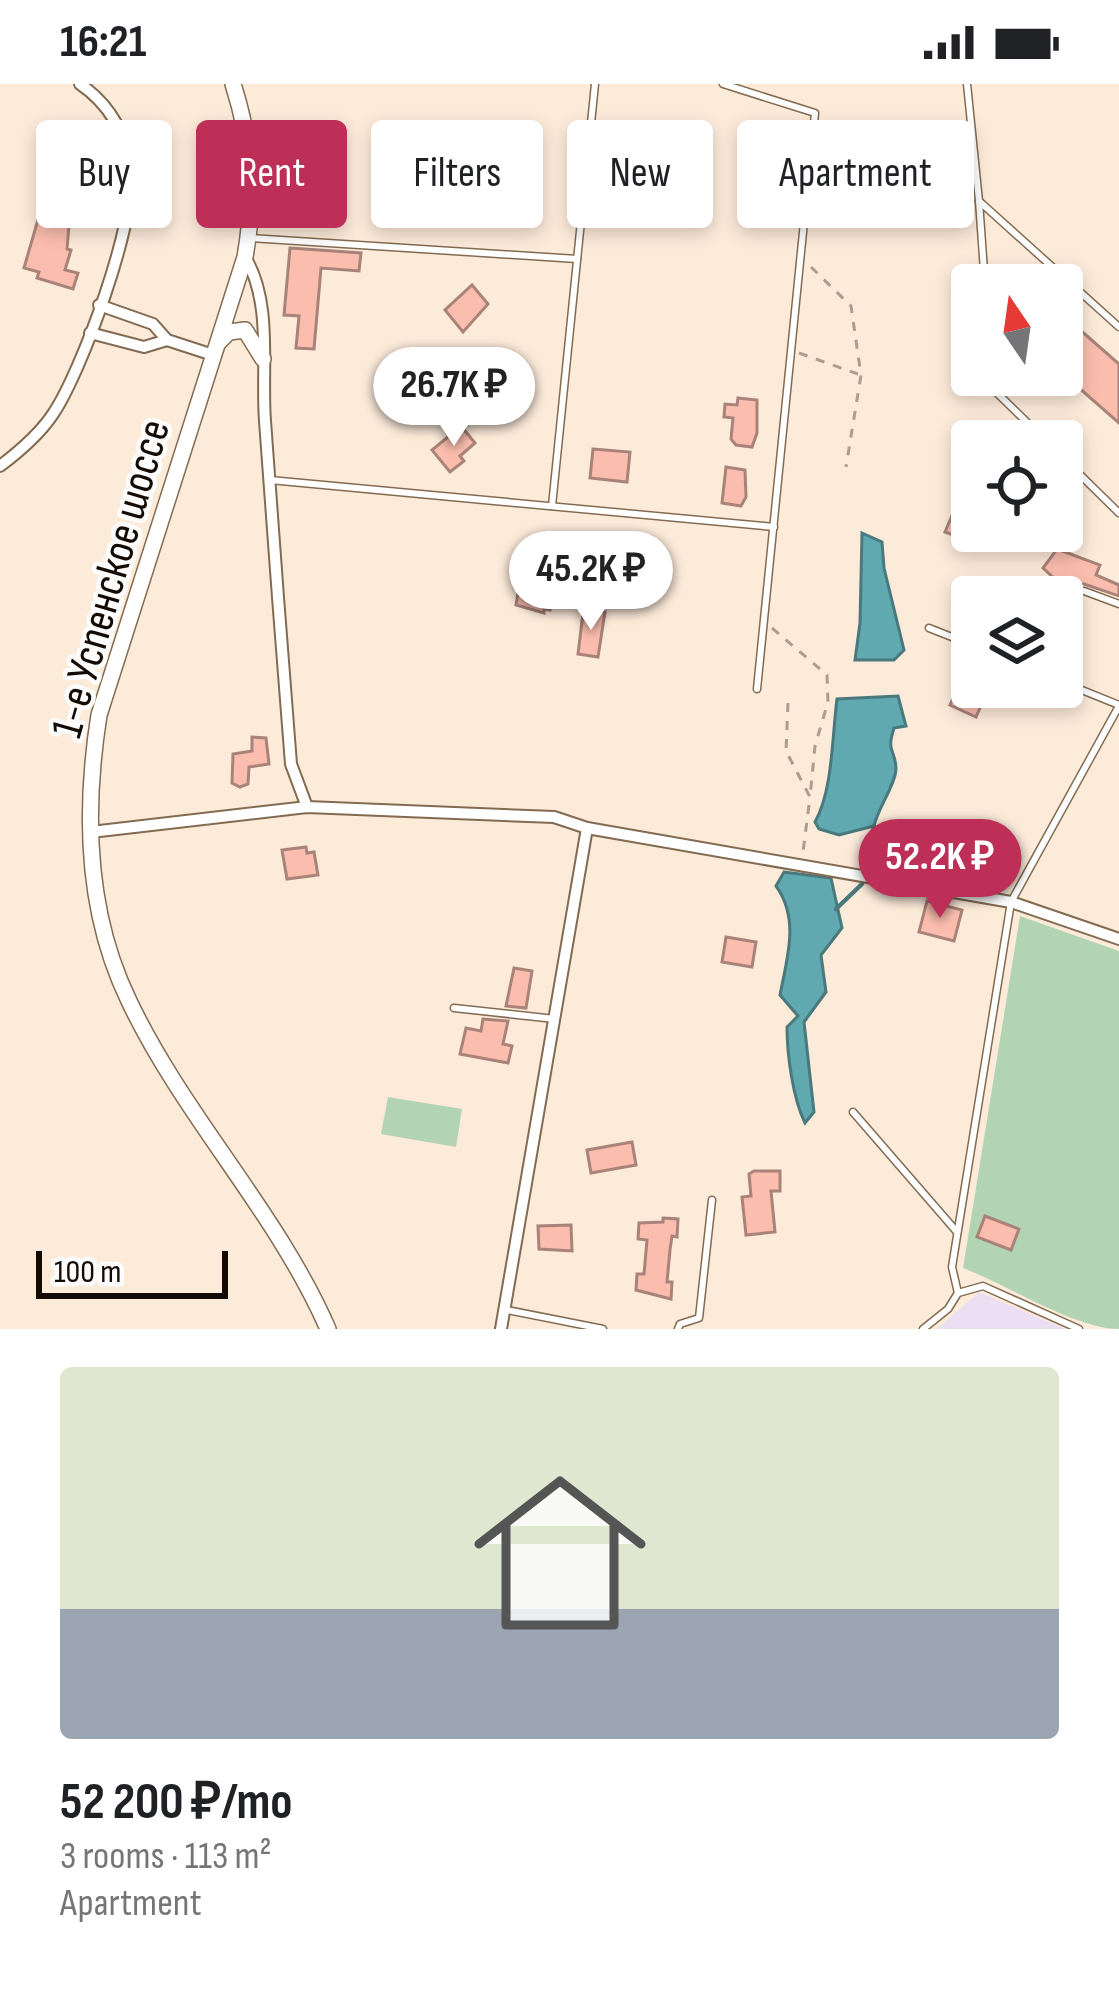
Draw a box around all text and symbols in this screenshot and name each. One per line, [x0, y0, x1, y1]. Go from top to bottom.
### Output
text: 16:21 [60, 15, 146, 70]
chip: Buy [36, 120, 172, 228]
chip: Rent [196, 120, 347, 228]
chip: Filters [371, 120, 543, 228]
chip: New [567, 120, 713, 228]
chip: Apartment [737, 120, 974, 228]
north arrow [951, 264, 1083, 396]
map controls [951, 264, 1083, 708]
pin: 26.7K ₽ [343, 347, 565, 449]
text: 26.7K ₽ [400, 362, 508, 409]
street label: 1-е Успенское шоссе [40, 414, 183, 744]
button: locate [951, 420, 1083, 552]
pin: 45.2K ₽ [480, 531, 702, 633]
text: 45.2K ₽ [536, 546, 646, 593]
button: layers [951, 576, 1083, 708]
pin: 52.2K ₽ [829, 819, 1051, 921]
text: 52.2K ₽ [886, 834, 994, 881]
scale bar [36, 1245, 228, 1298]
text: 100 m [54, 1252, 121, 1292]
icon: home [452, 1445, 668, 1661]
text: 52 200 ₽/mo [60, 1772, 293, 1833]
text: 3 rooms · 113 m² [60, 1833, 272, 1880]
text: Apartment [60, 1880, 202, 1927]

